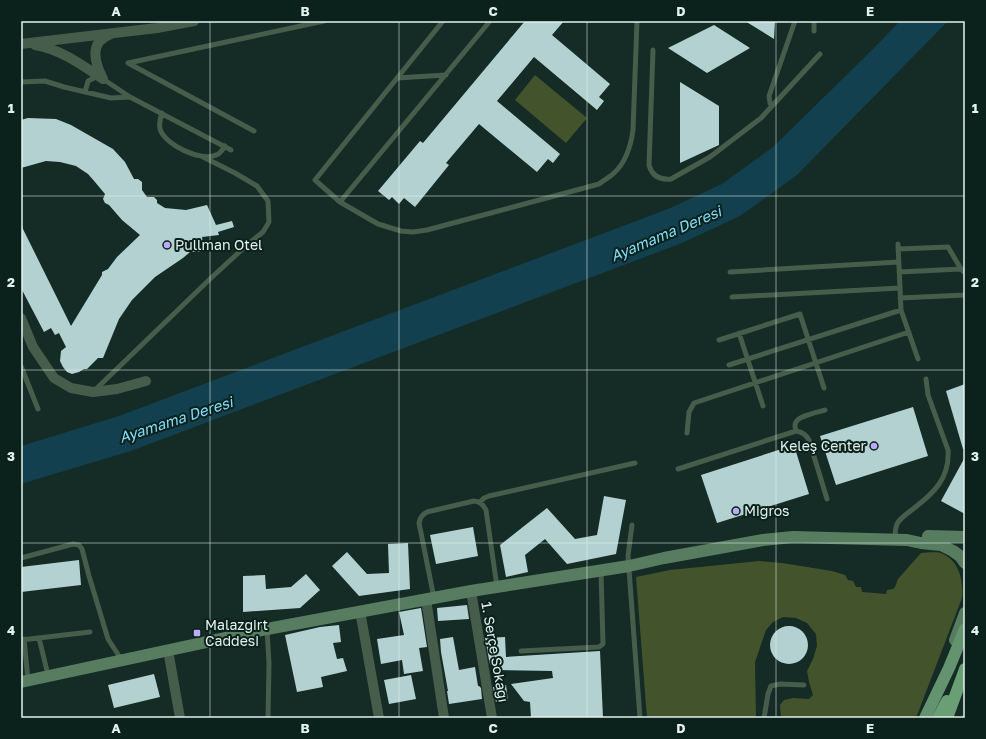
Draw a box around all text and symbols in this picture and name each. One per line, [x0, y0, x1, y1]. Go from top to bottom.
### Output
text: A [111, 3, 121, 19]
text: B [300, 3, 310, 19]
text: C [488, 3, 498, 19]
text: D [676, 3, 686, 19]
text: E [866, 3, 874, 19]
text: 1 [8, 100, 15, 116]
text: 1 [972, 100, 979, 116]
water label: Ayamama Deresi [608, 201, 726, 265]
place label: Pullman Otel [175, 236, 263, 253]
marker: Pullman Otel [162, 240, 172, 250]
text: 2 [7, 274, 15, 290]
text: 2 [971, 274, 979, 290]
water label: Ayamama Deresi [117, 392, 237, 447]
place label: Keleş Center [780, 437, 867, 454]
marker: Keleş Center [869, 441, 879, 451]
text: 3 [7, 448, 15, 464]
text: 3 [971, 448, 979, 464]
place label: Migros [744, 502, 790, 519]
marker: Migros [731, 506, 741, 516]
street label: 1. Serçe Sokağı [478, 600, 513, 703]
place label: Malazgirt Caddesi [205, 616, 268, 649]
text: 4 [7, 622, 15, 638]
text: 4 [971, 622, 979, 638]
marker: Malazgirt Caddesi [192, 628, 202, 638]
text: A [111, 720, 121, 736]
text: B [300, 720, 310, 736]
text: C [488, 720, 498, 736]
text: D [676, 720, 686, 736]
text: E [866, 720, 874, 736]

